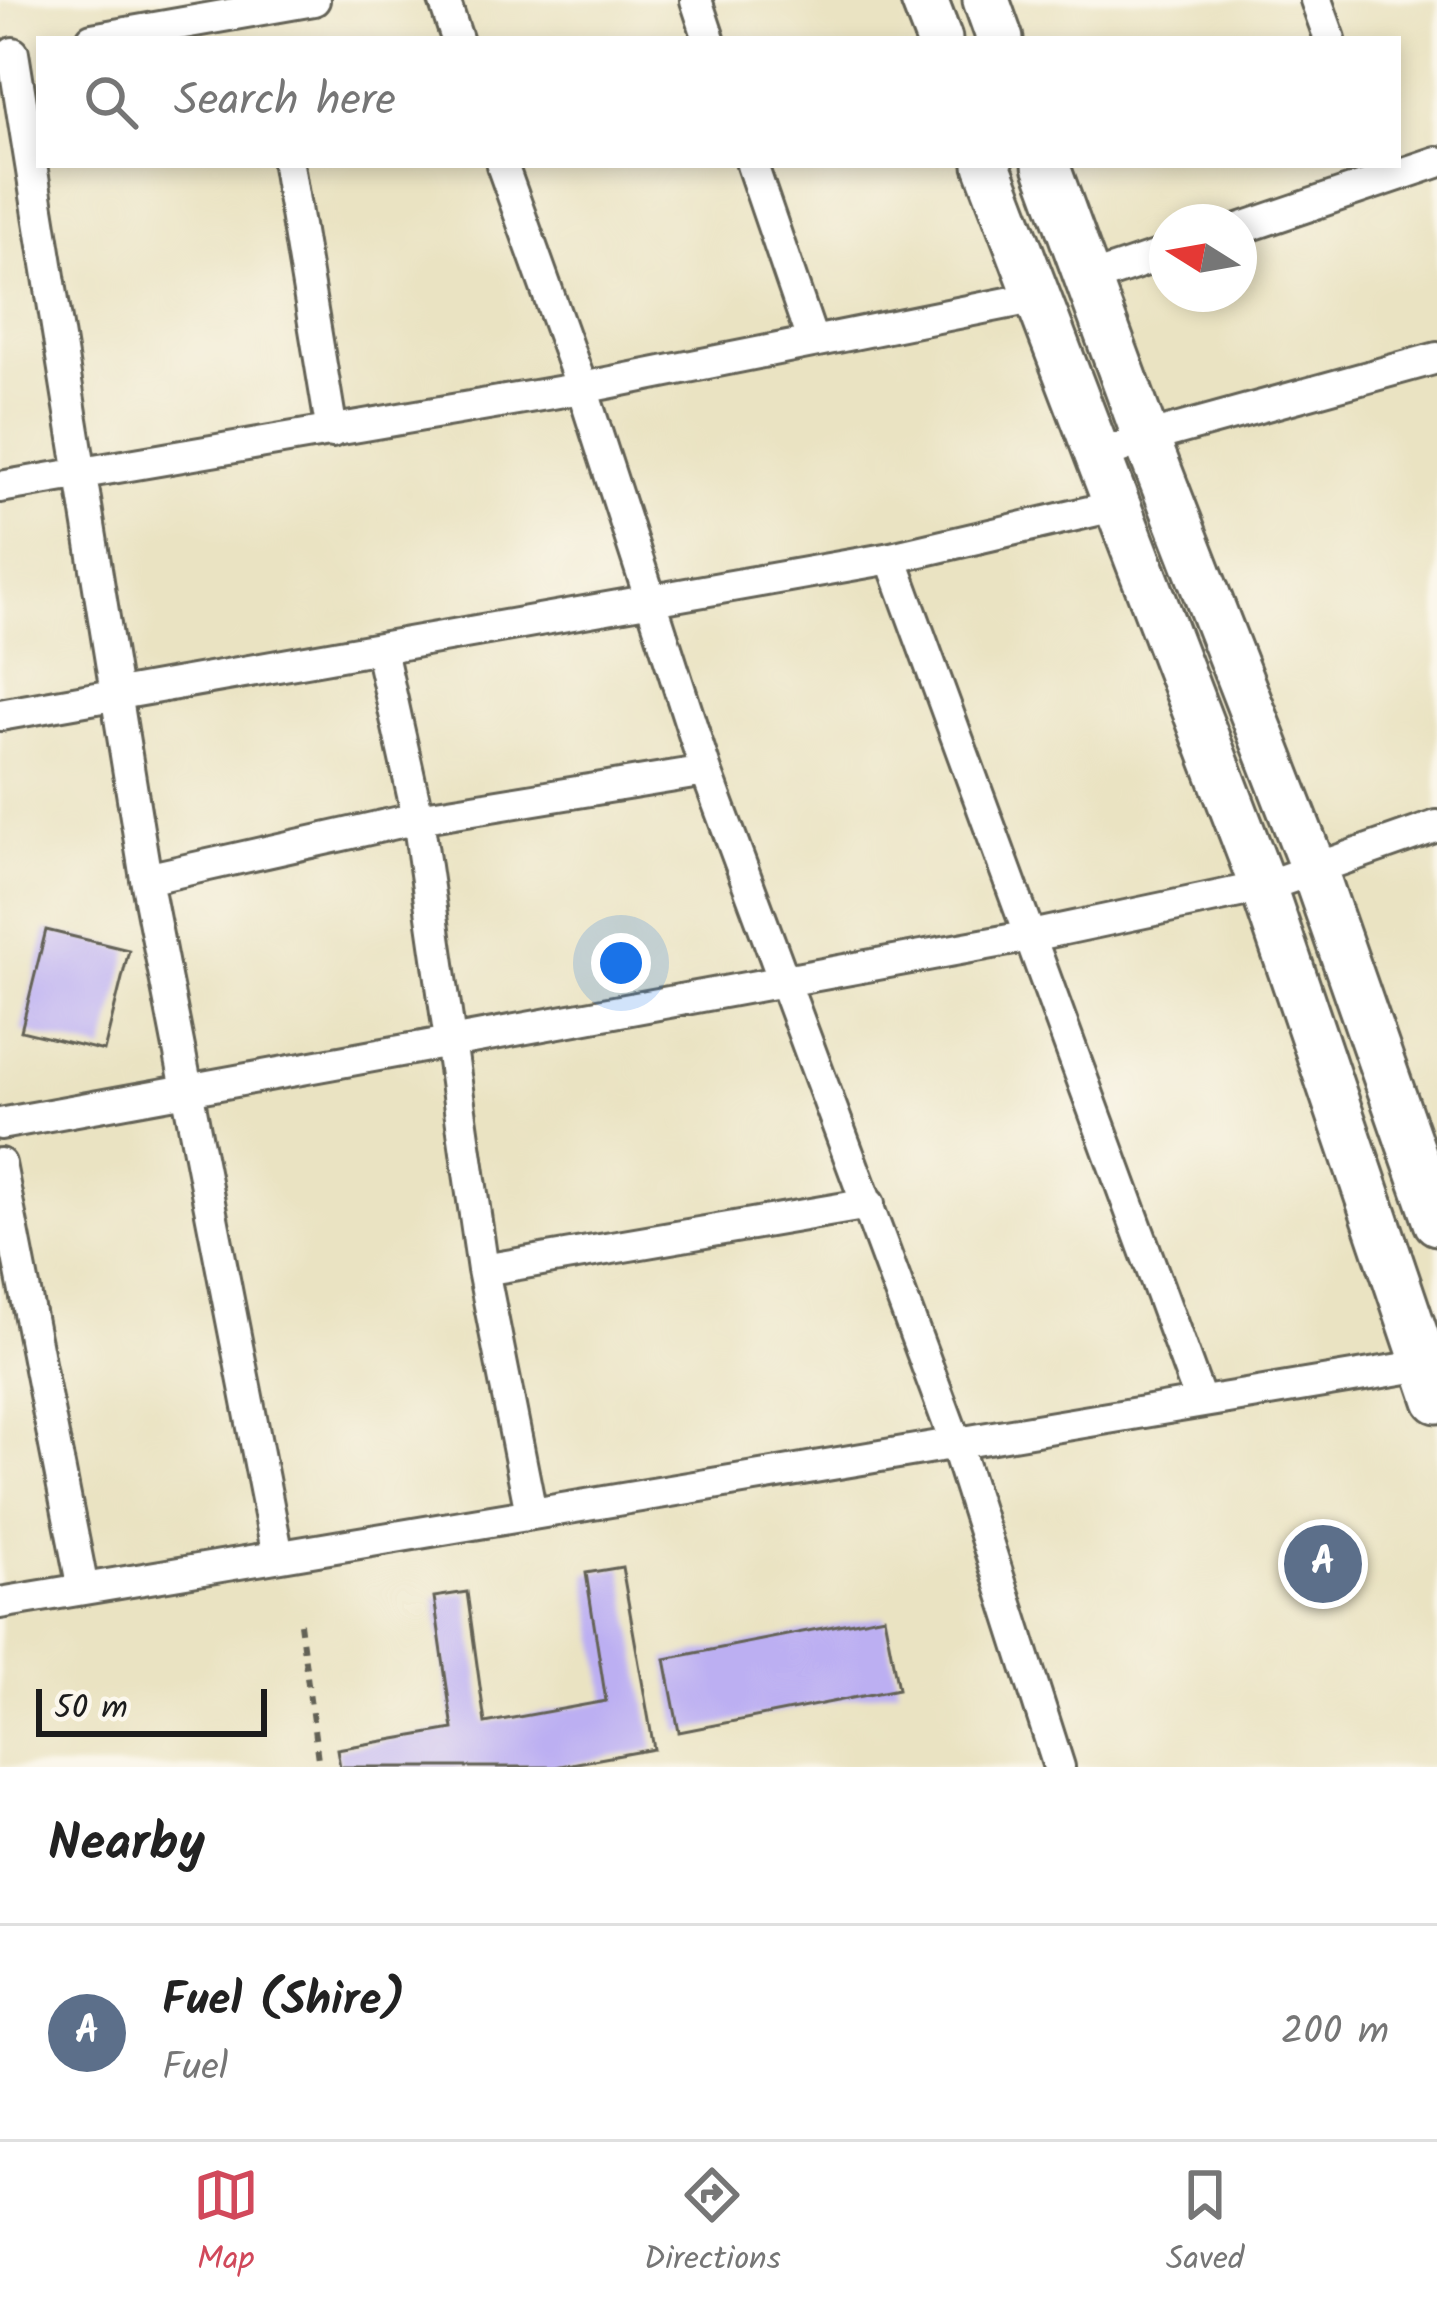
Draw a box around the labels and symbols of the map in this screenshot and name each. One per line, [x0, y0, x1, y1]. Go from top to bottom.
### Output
north arrow [1149, 204, 1257, 312]
your location [591, 933, 651, 993]
pin: A [1284, 1519, 1362, 1609]
scale bar [36, 1683, 267, 1736]

